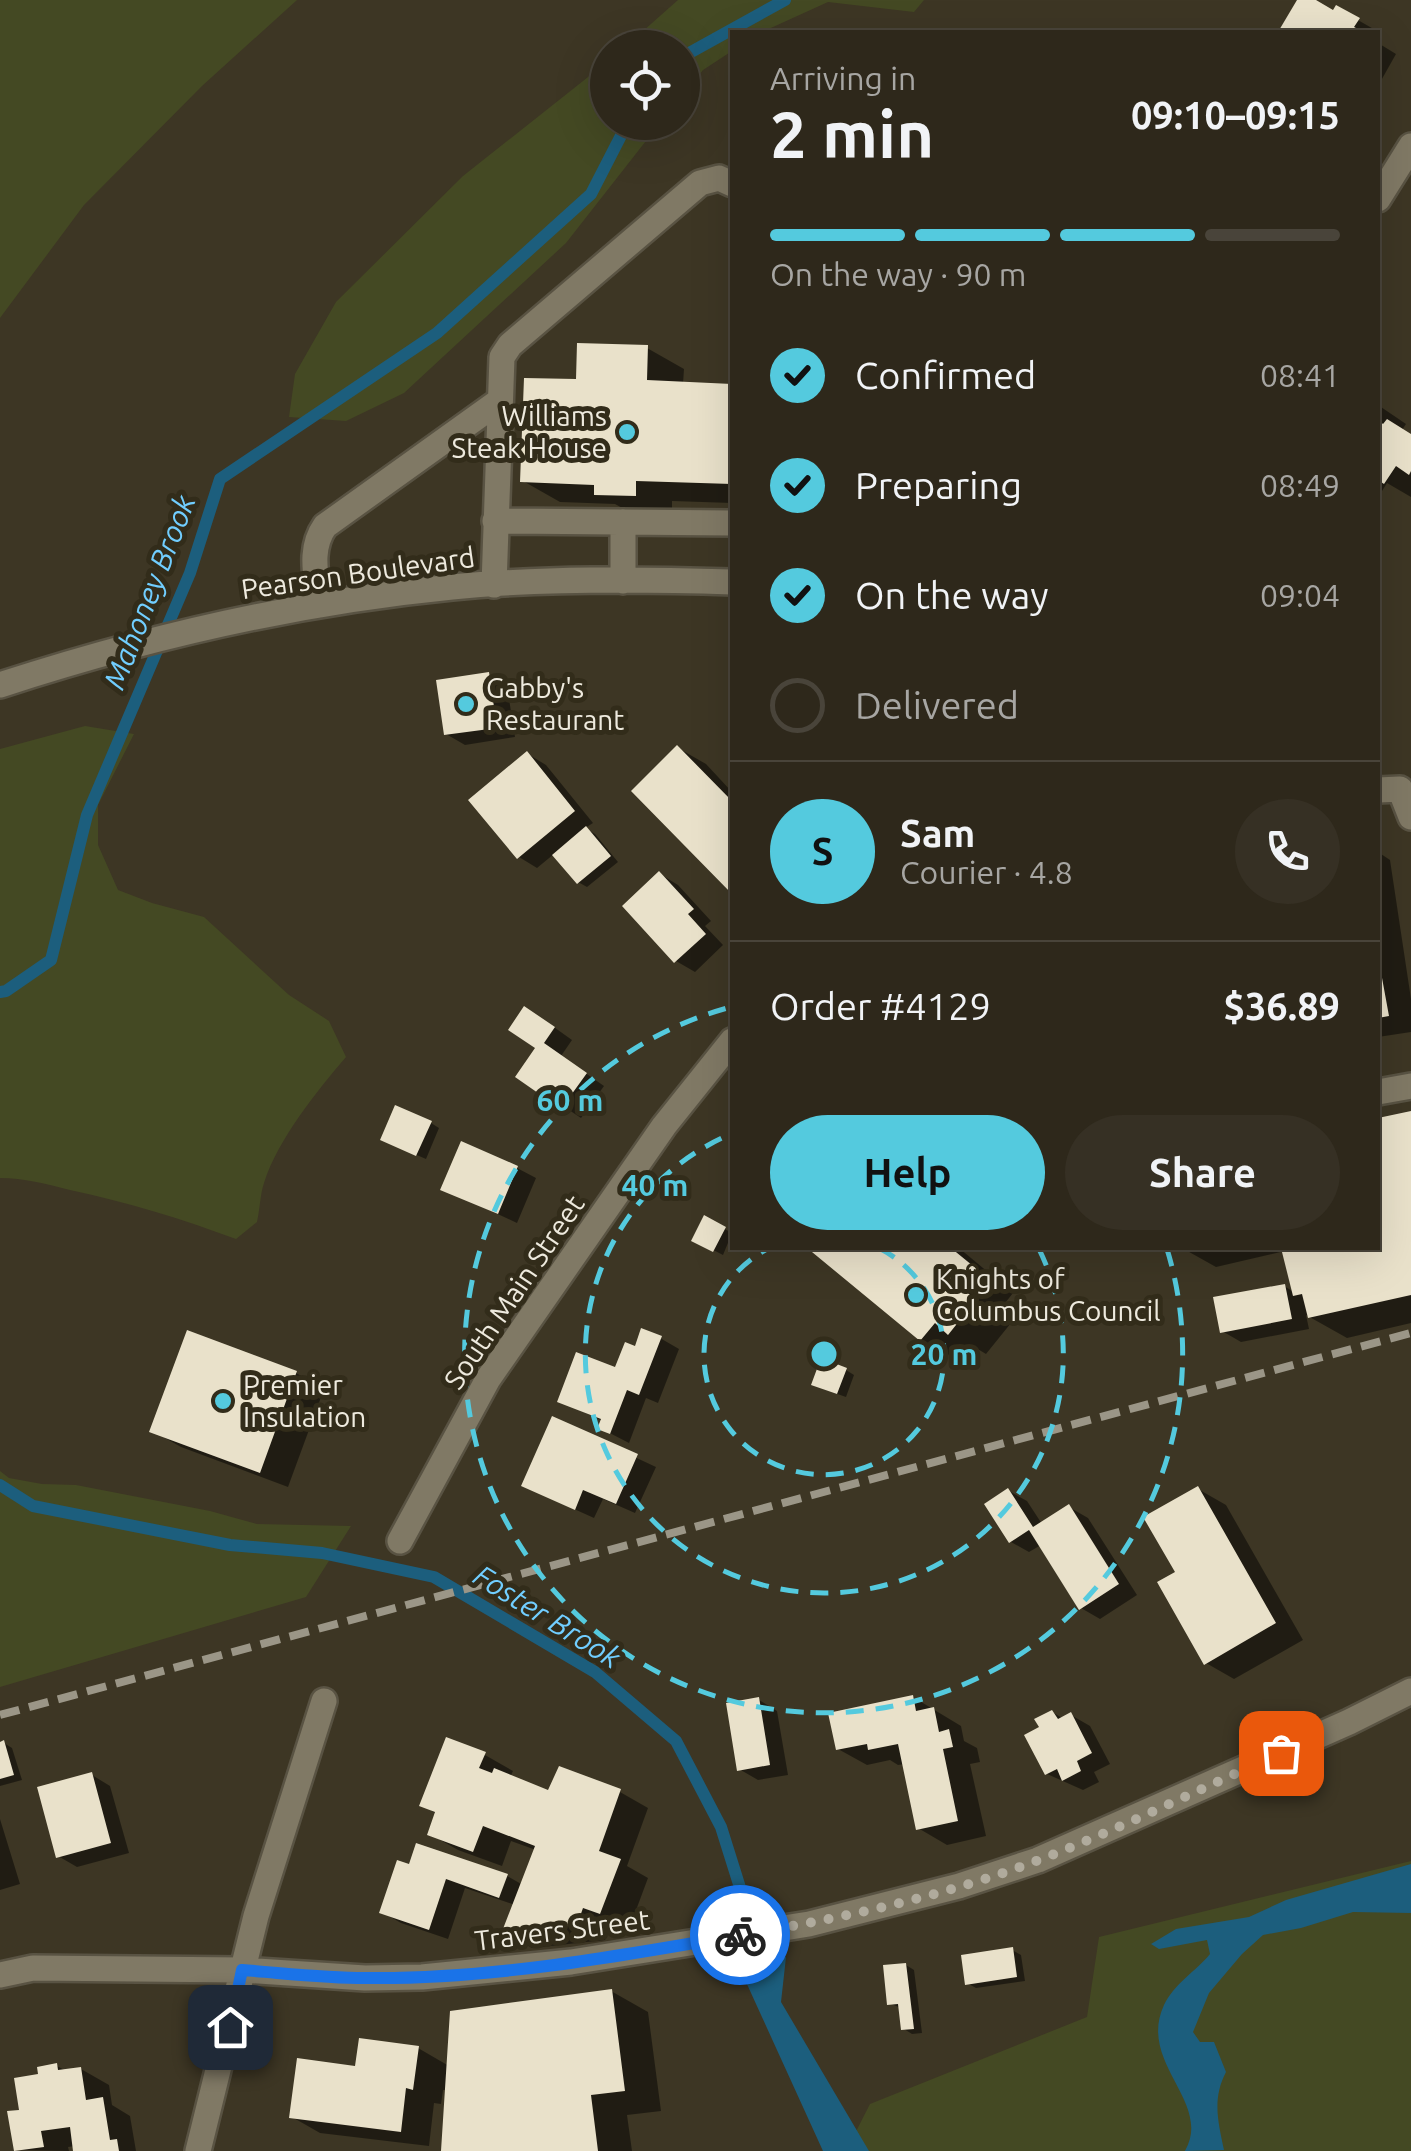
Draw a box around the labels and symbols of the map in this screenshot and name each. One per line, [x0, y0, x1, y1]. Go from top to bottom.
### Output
place label: Williams Steak House [451, 400, 607, 463]
marker: Williams Steak House [616, 421, 638, 443]
water label: Mahoney Brook [96, 489, 202, 694]
street label: Pearson Boulevard [239, 541, 477, 604]
place label: Gabby's Restaurant [486, 672, 624, 735]
marker: Gabby's Restaurant [455, 693, 477, 715]
text: 60 m [537, 1083, 603, 1117]
text: 40 m [622, 1168, 688, 1202]
street label: South Main Street [437, 1189, 590, 1394]
place label: Knights of Columbus Council [936, 1263, 1161, 1326]
marker: Knights of Columbus Council [905, 1284, 927, 1306]
centre of rings [806, 1336, 842, 1372]
text: 20 m [911, 1337, 977, 1371]
place label: Premier Insulation [243, 1369, 366, 1432]
marker: Premier Insulation [212, 1390, 234, 1412]
water label: Foster Brook [468, 1557, 628, 1675]
pin [1239, 1711, 1324, 1796]
courier [690, 1885, 790, 1985]
street label: Travers Street [473, 1903, 651, 1956]
pin [188, 1985, 273, 2070]

